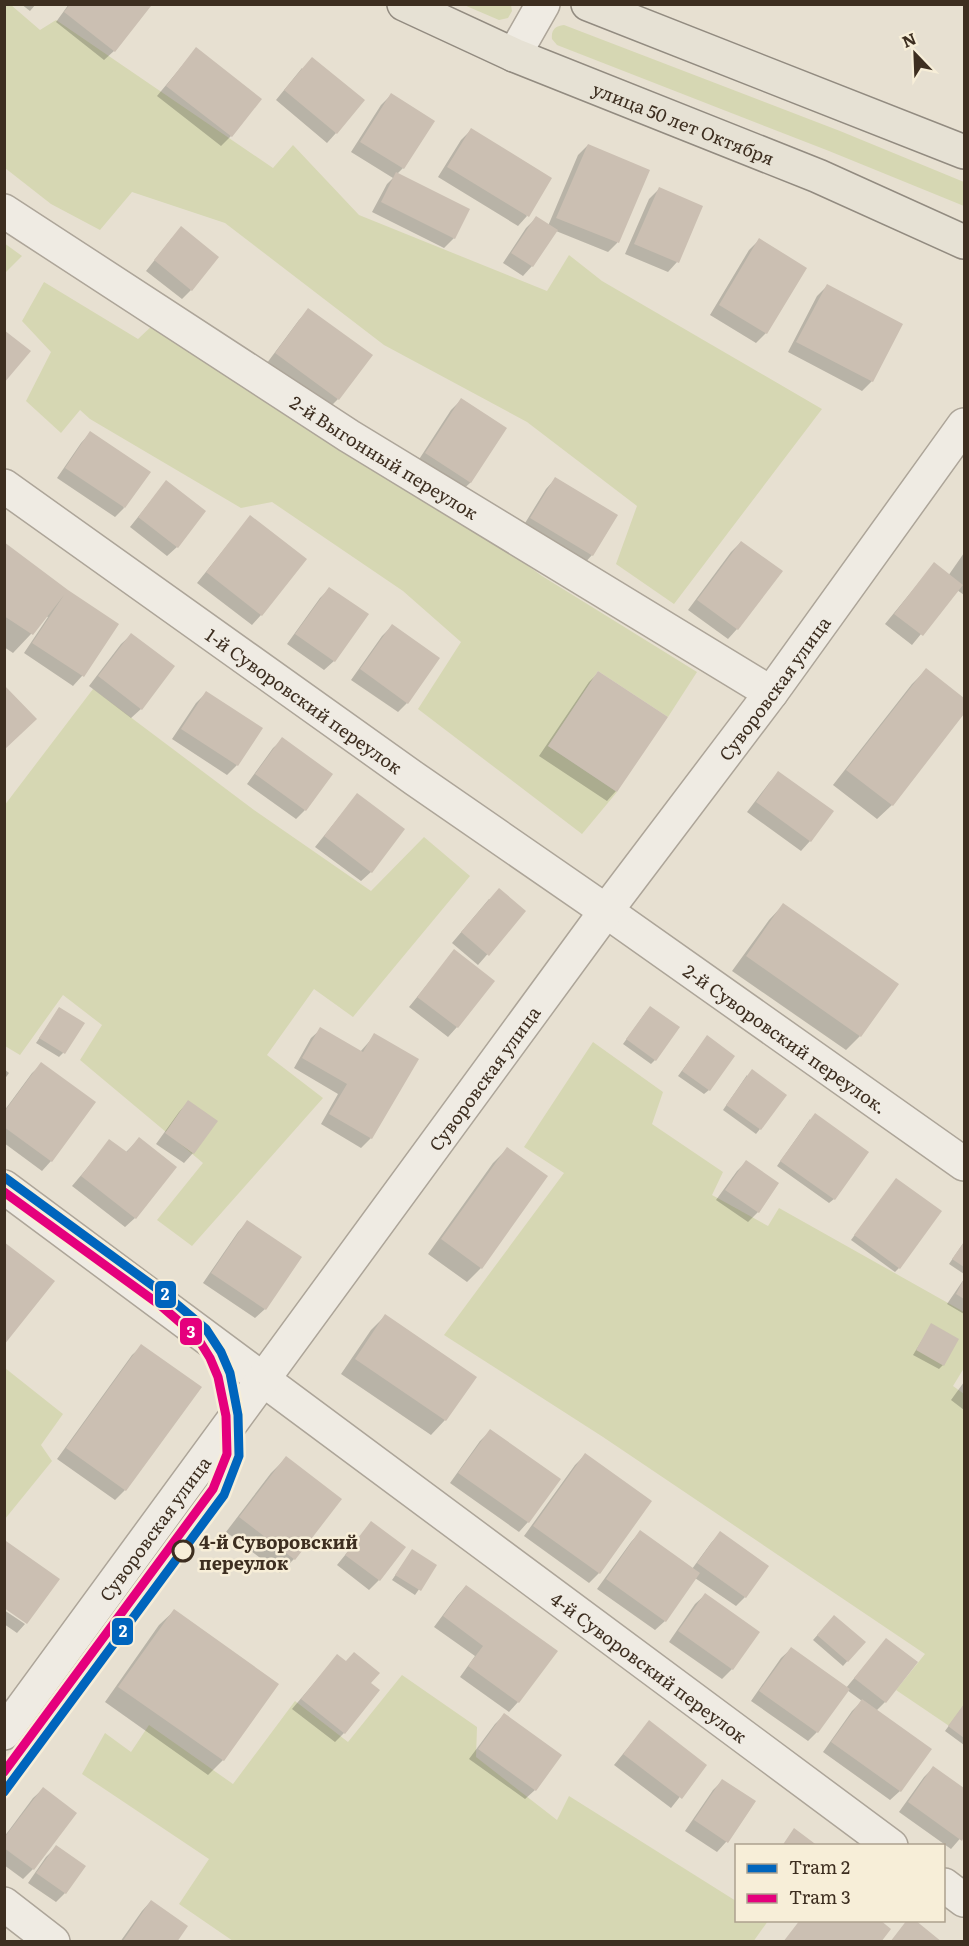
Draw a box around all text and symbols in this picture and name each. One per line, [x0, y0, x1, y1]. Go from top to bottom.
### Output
north arrow [885, 24, 945, 84]
text: N [898, 26, 920, 53]
street label: улица 50 лет Октября [589, 74, 779, 171]
street label: 2-й Выгонный переулок [285, 388, 484, 525]
street label: Суворовская улица [711, 610, 836, 766]
street label: 1-й Суворовский переулок [200, 621, 409, 780]
street label: 2-й Суворовский переулок. [678, 957, 893, 1119]
street label: Суворовская улица [422, 1000, 546, 1156]
line badge: 2 [154, 1280, 177, 1309]
text: 2 [161, 1281, 170, 1305]
line badge: 3 [179, 1317, 203, 1346]
text: 3 [187, 1319, 196, 1343]
street label: Суворовская улица [92, 1450, 216, 1606]
place label: 4-й Суворовский переулок [199, 1528, 358, 1576]
marker: 4-й Суворовский переулок [172, 1540, 194, 1562]
street label: 4-й Суворовский переулок [546, 1584, 754, 1749]
line badge: 2 [111, 1617, 134, 1646]
text: 2 [119, 1618, 128, 1642]
legend [735, 1844, 945, 1922]
text: Tram 2 [789, 1853, 850, 1880]
text: Tram 3 [789, 1883, 851, 1910]

